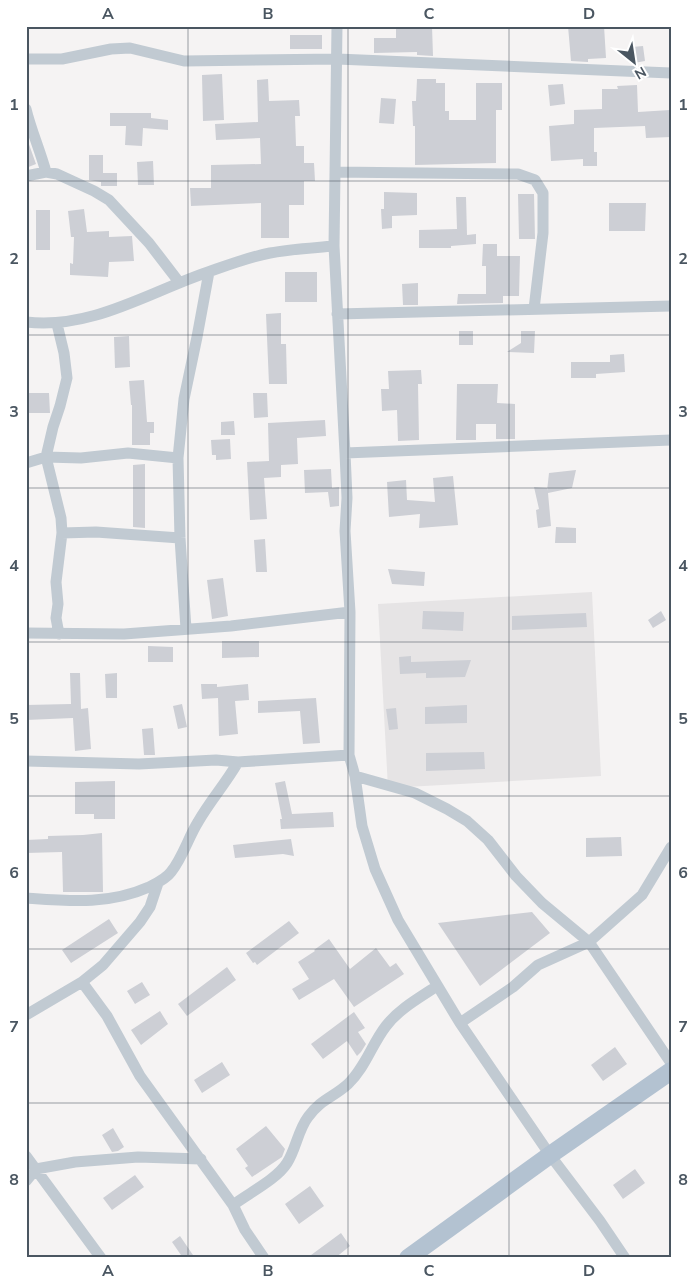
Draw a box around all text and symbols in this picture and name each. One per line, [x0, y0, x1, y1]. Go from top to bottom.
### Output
text: A [102, 3, 114, 25]
text: B [262, 3, 274, 25]
text: C [424, 3, 435, 25]
text: D [583, 3, 595, 25]
north arrow [610, 38, 660, 88]
text: N [631, 62, 650, 84]
text: 1 [9, 94, 19, 116]
text: 1 [678, 94, 688, 116]
text: 2 [9, 248, 19, 270]
text: 2 [678, 248, 688, 270]
text: 3 [9, 401, 19, 423]
text: 3 [678, 401, 688, 423]
text: 4 [9, 555, 19, 577]
text: 4 [678, 555, 688, 577]
text: 5 [9, 708, 19, 730]
text: 5 [678, 708, 688, 730]
text: 6 [9, 862, 19, 884]
text: 6 [678, 862, 688, 884]
text: 7 [9, 1016, 19, 1038]
text: 7 [678, 1016, 688, 1038]
text: 8 [9, 1169, 19, 1191]
text: 8 [678, 1169, 688, 1191]
text: A [102, 1260, 114, 1282]
text: B [262, 1260, 274, 1282]
text: C [424, 1260, 435, 1282]
text: D [583, 1260, 595, 1282]

